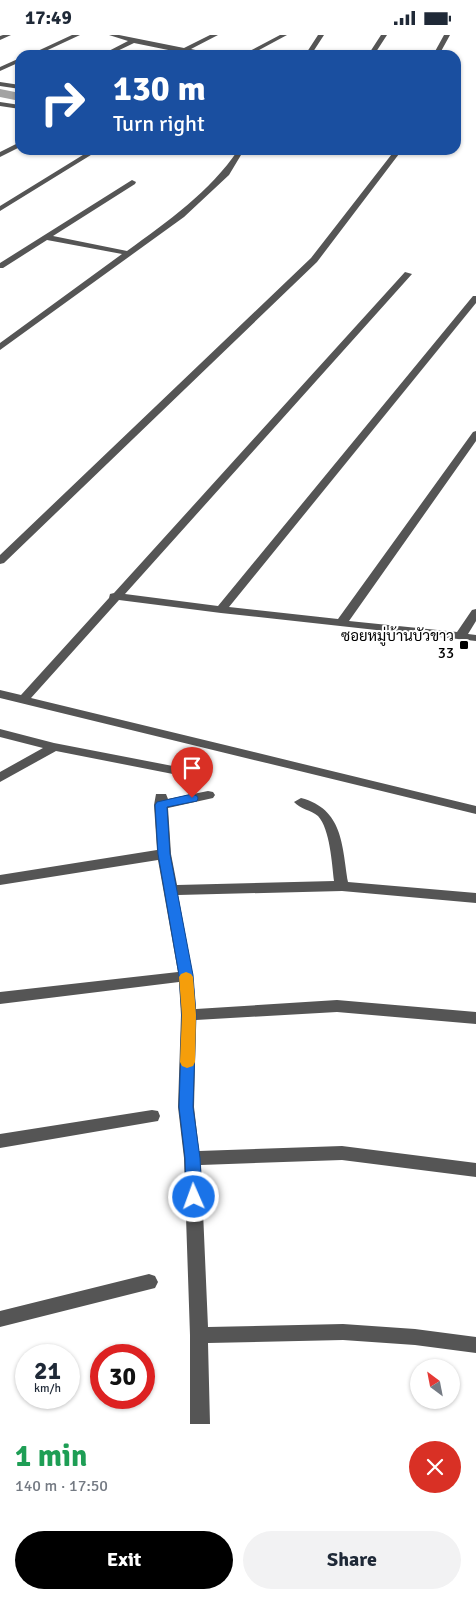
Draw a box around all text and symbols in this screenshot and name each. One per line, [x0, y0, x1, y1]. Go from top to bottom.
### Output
text: 17:49 [25, 6, 72, 30]
text: 130 m [113, 67, 206, 110]
icon: right [30, 70, 95, 135]
text: Turn right [113, 110, 205, 137]
place label: ซอยหมู่บ้านบัวขาว 33 [341, 626, 454, 662]
marker: ซอยหมู่บ้านบัวขาว 33 [458, 639, 470, 651]
pin [171, 747, 213, 798]
icon: arrive [178, 754, 206, 782]
position arrow [167, 1170, 219, 1222]
speed limit sign: 30 [90, 1344, 155, 1409]
text: 21 [34, 1355, 61, 1386]
north arrow [410, 1359, 460, 1409]
map controls [410, 1359, 460, 1409]
text: km/h [34, 1381, 61, 1396]
text: 1 min [15, 1438, 87, 1475]
button: close [409, 1441, 461, 1493]
text: 140 m · 17:50 [15, 1476, 108, 1496]
button: Exit [15, 1531, 233, 1589]
button: Share [243, 1531, 461, 1589]

